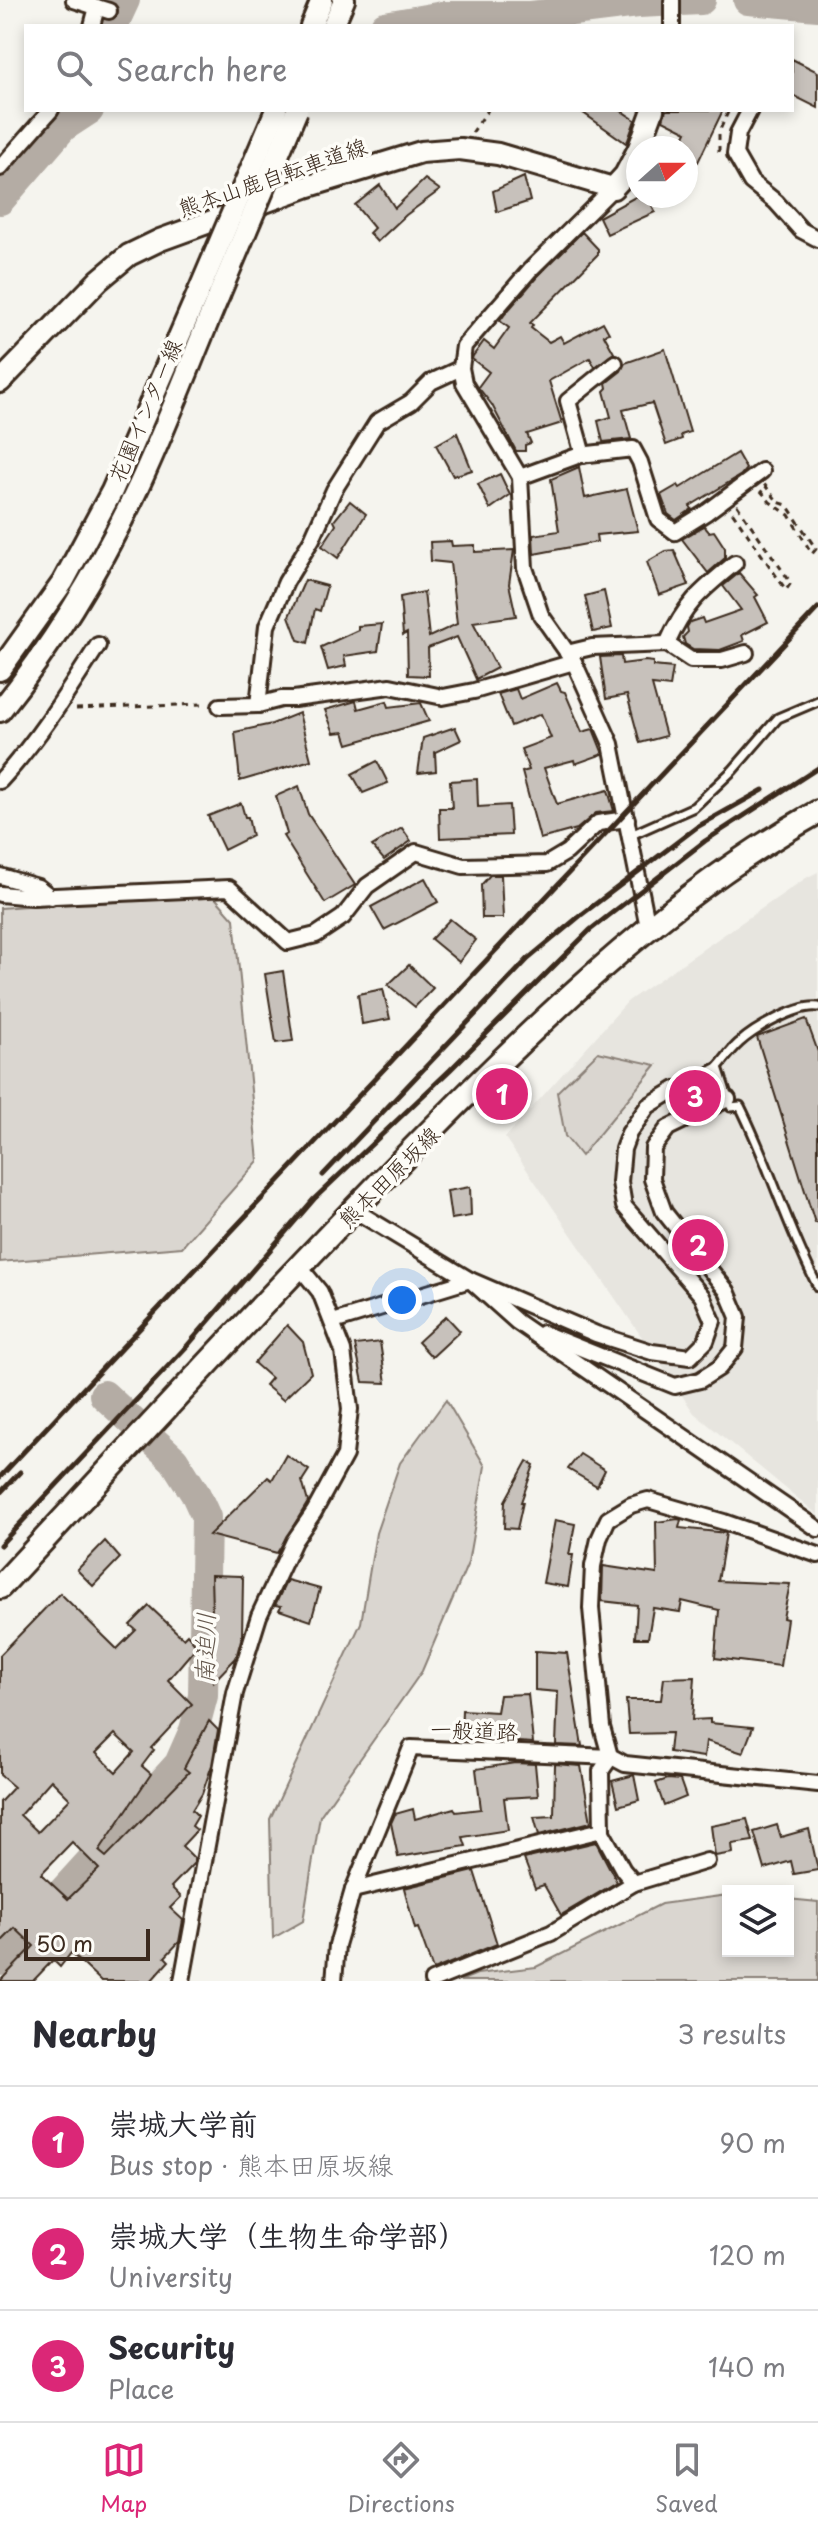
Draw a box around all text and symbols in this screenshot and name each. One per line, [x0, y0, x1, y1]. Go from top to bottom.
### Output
search box [24, 24, 794, 112]
icon: search [52, 46, 96, 90]
text: Search here [116, 46, 288, 91]
street label: 熊本山鹿自転車道線 [173, 128, 371, 224]
north arrow [626, 136, 698, 208]
street label: 花園インター線 [99, 333, 189, 487]
pin: 1 [476, 1064, 528, 1124]
pin: 3 [669, 1066, 721, 1126]
street label: 熊本田原坂線 [330, 1118, 446, 1234]
pin: 2 [672, 1215, 724, 1275]
your location [382, 1280, 422, 1320]
water label: 南迫川 [185, 1612, 223, 1684]
street label: 一般道路 [429, 1711, 519, 1747]
map controls [722, 1885, 794, 1957]
button: layers [722, 1885, 794, 1957]
scale bar [24, 1925, 150, 1961]
text: 50 m [36, 1926, 93, 1959]
text: Nearby [32, 2007, 157, 2059]
text: 3 results [678, 2014, 786, 2053]
text: 崇城大学前 [108, 2100, 258, 2145]
text: 1 [52, 2123, 64, 2162]
text: 90 m [719, 2123, 786, 2162]
text: Bus stop · 熊本田原坂線 [108, 2145, 393, 2184]
text: 崇城大学（生物生命学部） [108, 2212, 468, 2257]
text: 2 [49, 2235, 67, 2274]
text: 120 m [709, 2235, 786, 2274]
text: University [108, 2257, 233, 2296]
text: Security [108, 2324, 235, 2369]
text: 3 [49, 2347, 67, 2386]
text: 140 m [708, 2347, 786, 2386]
text: Place [108, 2369, 174, 2408]
tab: Map [100, 2438, 147, 2519]
tab: Directions [348, 2438, 455, 2519]
tab: Saved [655, 2438, 718, 2519]

